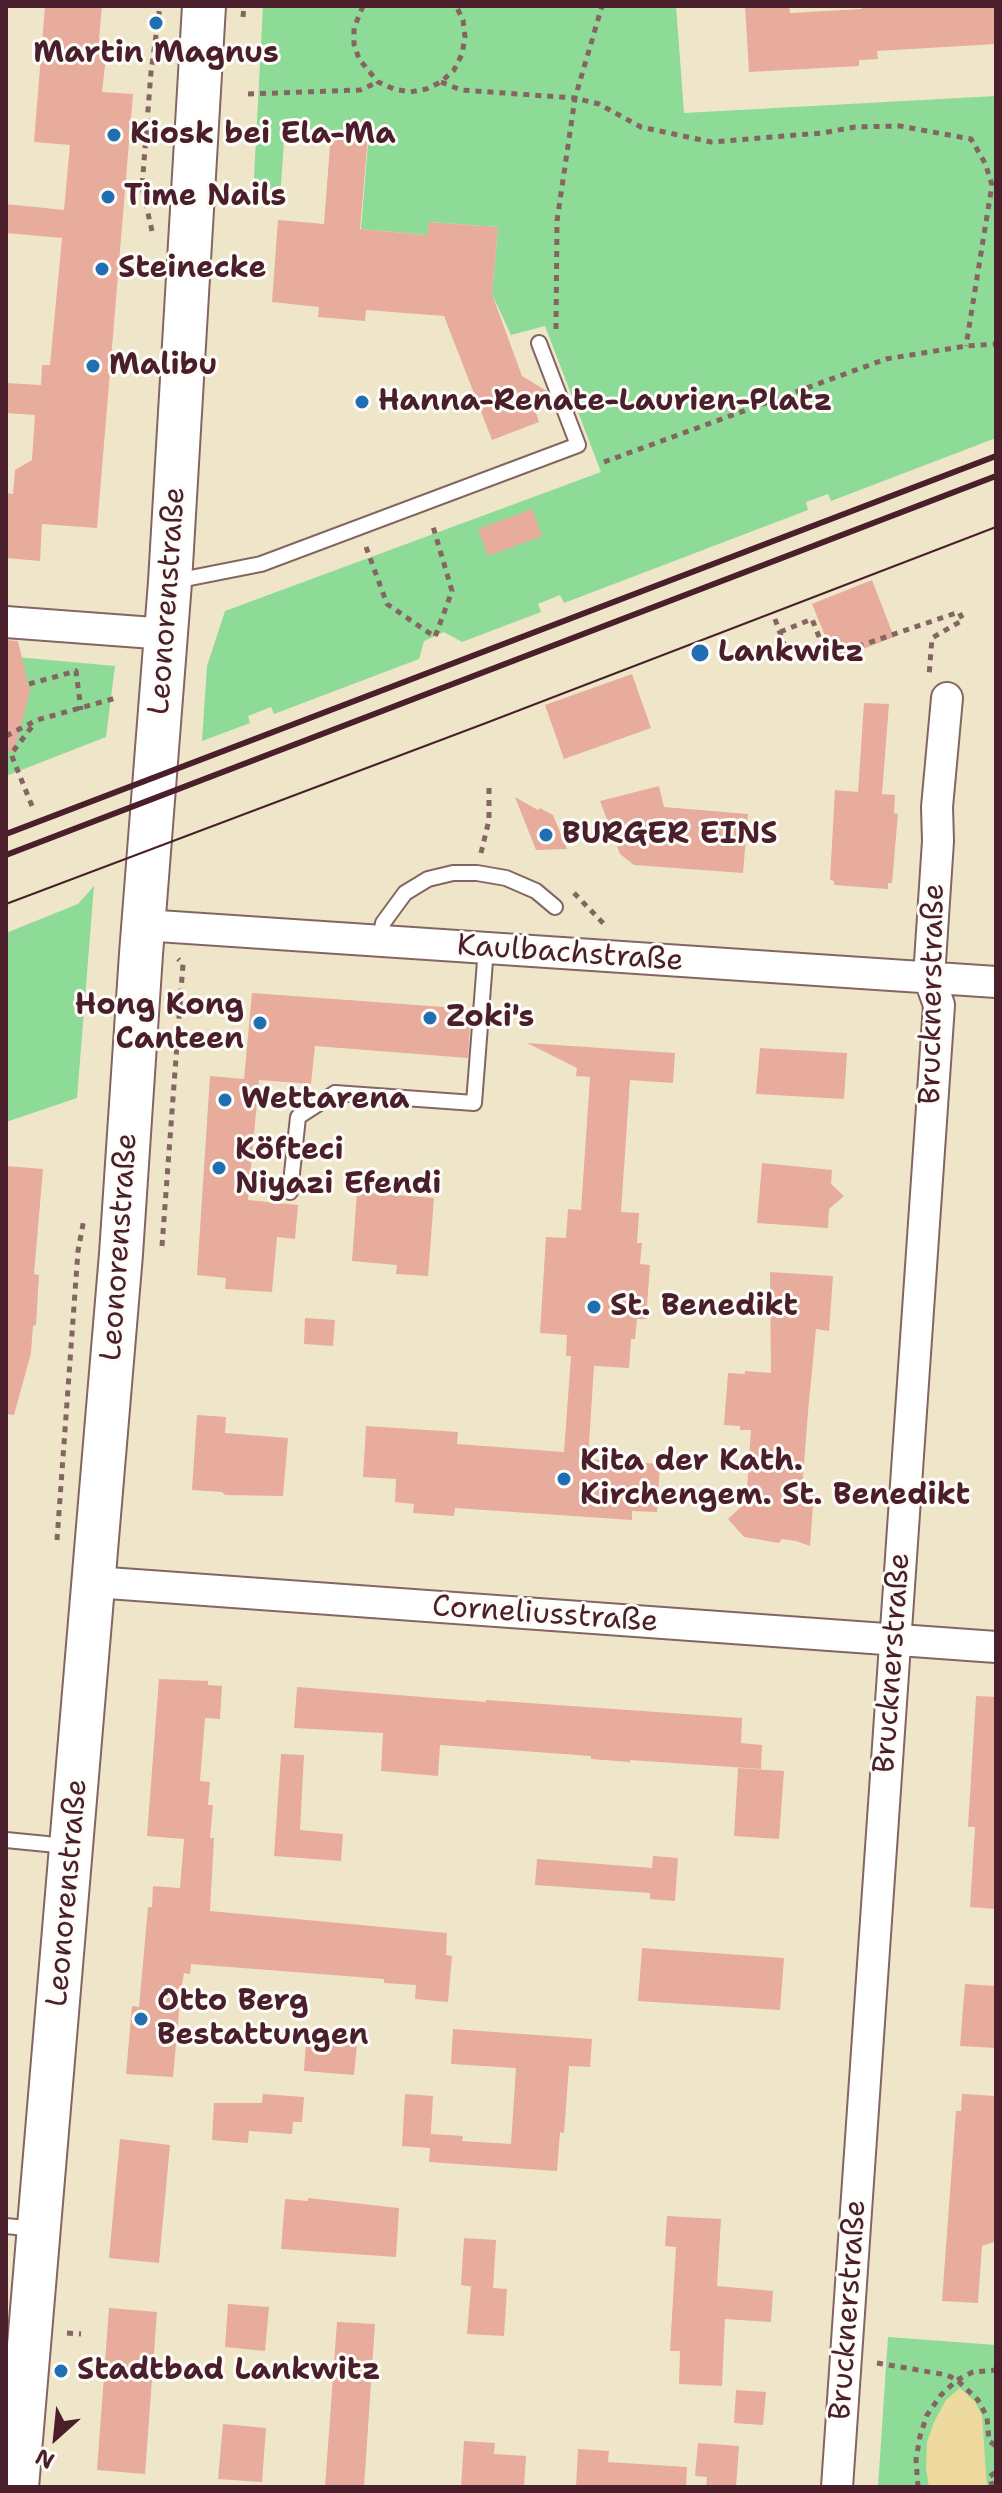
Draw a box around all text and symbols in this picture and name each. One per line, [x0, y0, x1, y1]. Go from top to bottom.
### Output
marker: Martin Magnus [147, 14, 165, 32]
place label: Martin Magnus [33, 36, 279, 72]
place label: Kiosk bei Ela-Ma [130, 117, 396, 153]
marker: Kiosk bei Ela-Ma [105, 126, 123, 144]
place label: Time Nails [124, 179, 286, 215]
marker: Time Nails [99, 188, 117, 206]
place label: Steinecke [118, 251, 266, 287]
marker: Steinecke [93, 260, 111, 278]
place label: Malibu [109, 348, 217, 384]
marker: Malibu [84, 357, 102, 375]
place label: Hanna-Renate-Laurien-Platz [378, 384, 832, 420]
marker: Hanna-Renate-Laurien-Platz [353, 393, 371, 411]
street label: Leonorenstraße [142, 486, 194, 716]
place label: Lankwitz [718, 635, 864, 671]
marker: Lankwitz [689, 642, 711, 664]
place label: BURGER EINS [562, 817, 777, 853]
marker: BURGER EINS [537, 826, 555, 844]
street label: Brucknerstraße [913, 883, 953, 1105]
street label: Kaulbachstraße [455, 928, 685, 980]
place label: Hong Kong Canteen [75, 988, 244, 1058]
place label: Zoki's [446, 1000, 534, 1036]
marker: Zoki's [421, 1009, 439, 1027]
marker: Hong Kong Canteen [251, 1014, 269, 1032]
place label: Wettarena [241, 1082, 410, 1118]
marker: Wettarena [216, 1091, 234, 1109]
street label: Leonorenstraße [94, 1132, 146, 1362]
place label: Köfteci Niyazi Efendi [235, 1133, 441, 1204]
marker: Köfteci Niyazi Efendi [210, 1159, 228, 1177]
place label: St. Benedikt [610, 1289, 798, 1325]
marker: St. Benedikt [585, 1298, 603, 1316]
place label: Kita der Kath. Kirchengem. St. Benedikt [580, 1444, 970, 1514]
marker: Kita der Kath. Kirchengem. St. Benedikt [555, 1470, 573, 1488]
street label: Brucknerstraße [867, 1551, 919, 1775]
street label: Corneliusstraße [431, 1589, 659, 1641]
street label: Leonorenstraße [40, 1778, 96, 2008]
place label: Otto Berg Bestattungen [157, 1984, 369, 2054]
marker: Otto Berg Bestattungen [132, 2010, 150, 2028]
street label: Brucknerstraße [823, 2198, 875, 2422]
place label: Stadtbad Lankwitz [77, 2353, 381, 2389]
marker: Stadtbad Lankwitz [52, 2362, 70, 2380]
north arrow [16, 2397, 96, 2477]
text: N [31, 2442, 59, 2476]

